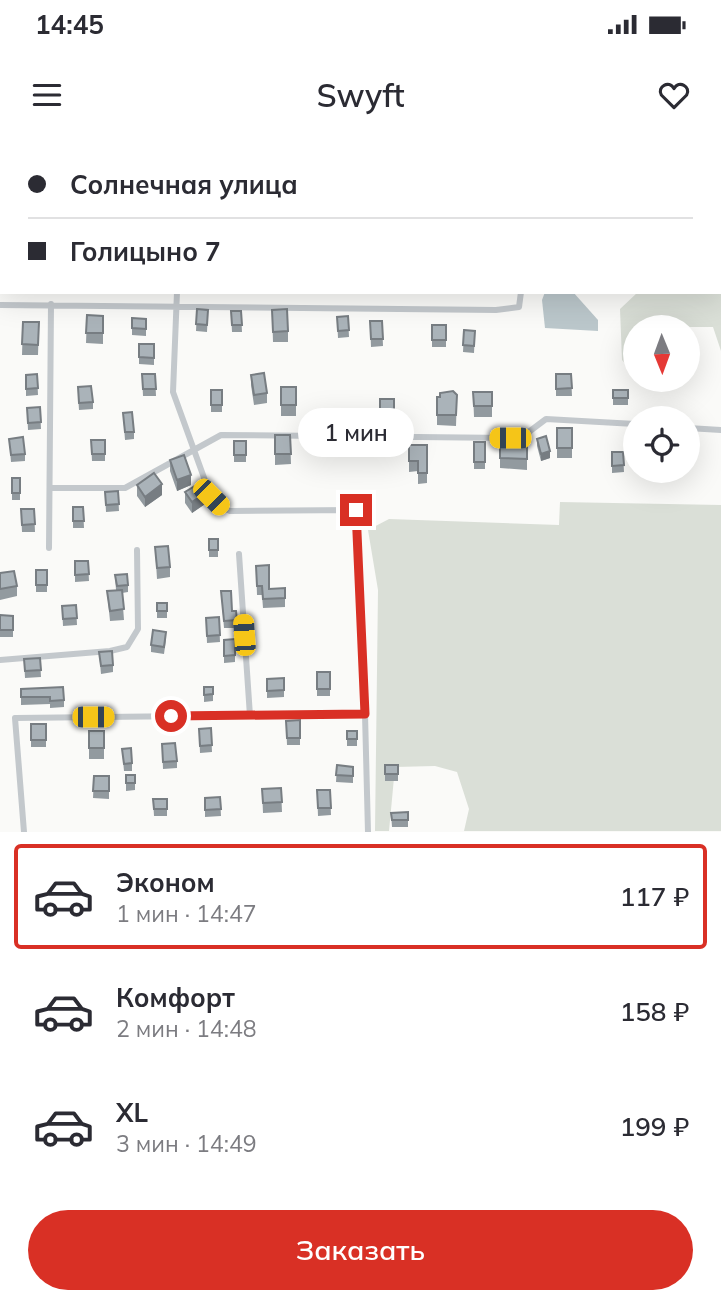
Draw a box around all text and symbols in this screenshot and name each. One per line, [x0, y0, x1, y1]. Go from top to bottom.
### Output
text: 14:45 [35, 8, 104, 41]
text: Swyft [316, 75, 405, 115]
icon: menu [28, 76, 66, 114]
icon: heart [655, 76, 693, 114]
text: Солнечная улица [70, 168, 298, 201]
text: Голицыно 7 [70, 235, 221, 268]
north arrow [623, 315, 700, 392]
map controls [623, 315, 700, 483]
button: locate [623, 406, 700, 483]
callout: 1 мин [298, 408, 414, 458]
text: 1 мин [324, 418, 388, 447]
car [490, 428, 532, 449]
car [189, 475, 234, 519]
route end [340, 494, 372, 526]
car [233, 613, 256, 657]
route start [155, 700, 187, 732]
car [73, 707, 115, 728]
icon: car [32, 865, 95, 928]
text: Эконом [116, 866, 215, 899]
text: 117 ₽ [620, 880, 689, 913]
text: 1 мин · 14:47 [116, 899, 256, 928]
icon: car [32, 980, 95, 1043]
text: Комфорт [116, 981, 235, 1014]
text: 158 ₽ [620, 995, 689, 1028]
text: 2 мин · 14:48 [116, 1014, 256, 1043]
icon: car [32, 1095, 95, 1158]
text: XL [116, 1096, 148, 1129]
text: 199 ₽ [620, 1110, 689, 1143]
text: 3 мин · 14:49 [116, 1129, 256, 1158]
button: Заказать [28, 1210, 693, 1290]

